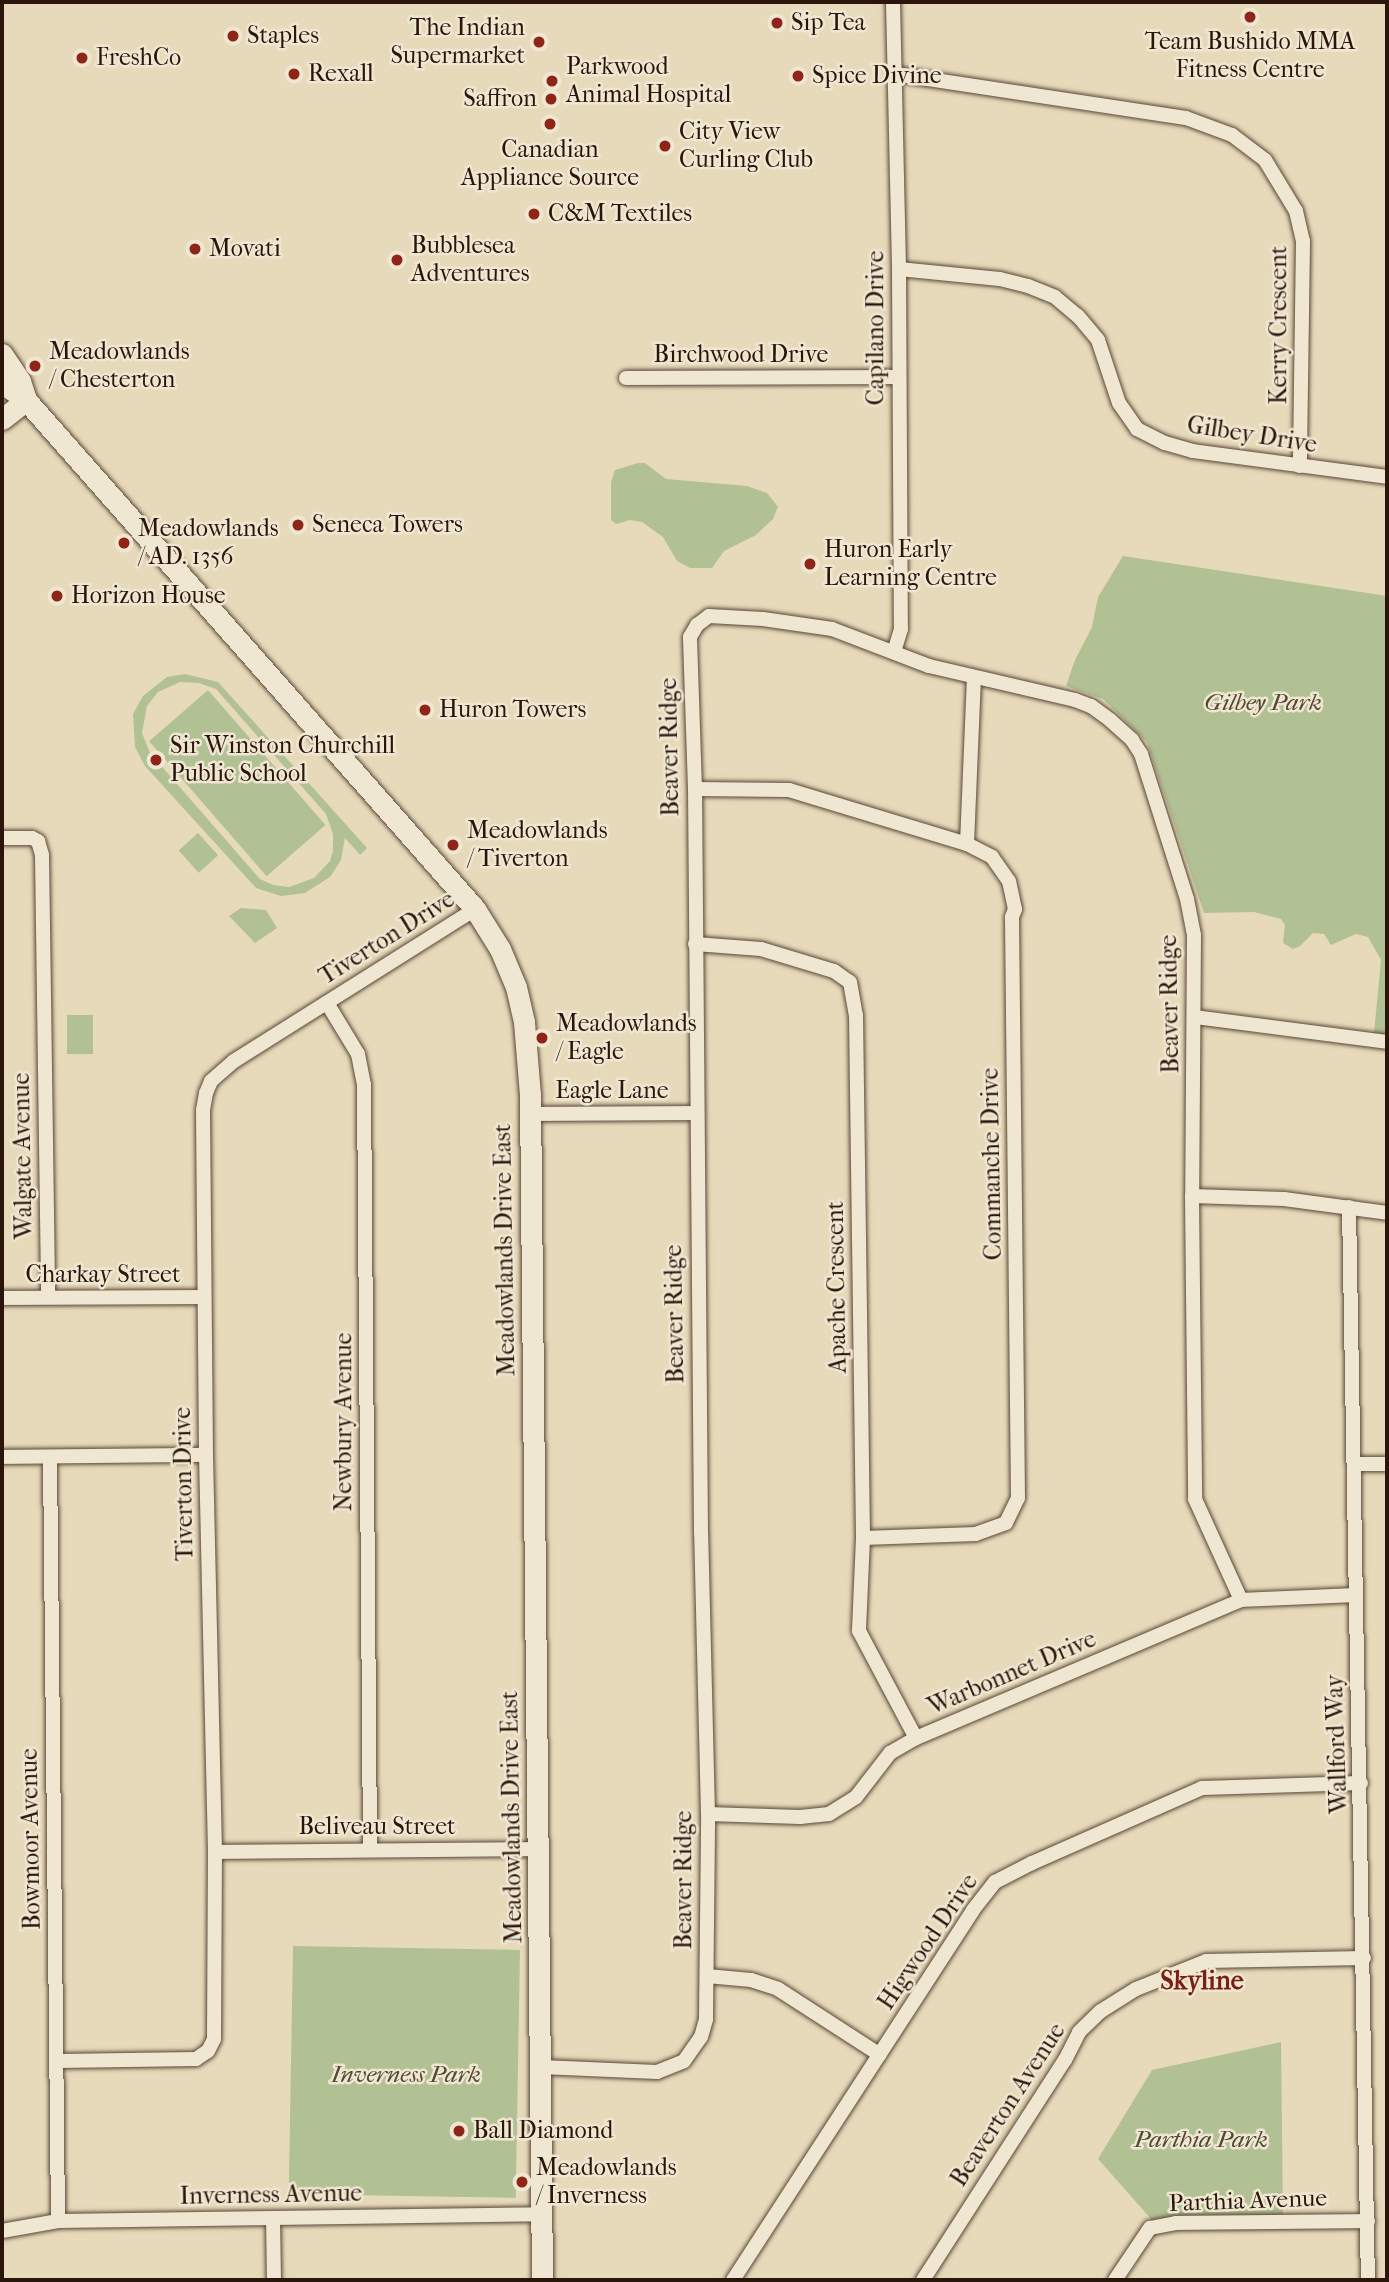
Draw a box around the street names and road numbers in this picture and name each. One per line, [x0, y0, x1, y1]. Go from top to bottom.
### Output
street label: Kerry Crescent [1265, 246, 1293, 404]
street label: Capilano Drive [862, 251, 890, 405]
street label: Birchwood Drive [654, 341, 828, 369]
street label: Gilbey Drive [1185, 411, 1319, 459]
street label: Beaver Ridge [654, 677, 686, 817]
street label: Tiverton Drive [314, 885, 460, 991]
street label: Beaver Ridge [1154, 934, 1186, 1074]
street label: Commanche Drive [976, 1067, 1008, 1261]
street label: Walgate Avenue [7, 1073, 39, 1239]
street label: Eagle Lane [555, 1077, 669, 1105]
street label: Meadowlands Drive East [488, 1123, 522, 1377]
street label: Apache Crescent [821, 1201, 853, 1373]
street label: Beaver Ridge [659, 1244, 691, 1384]
street label: Charkay Street [25, 1261, 181, 1289]
street label: Newbury Avenue [330, 1333, 358, 1511]
street label: Tiverton Drive [168, 1407, 200, 1561]
street label: Warbonnet Drive [924, 1625, 1100, 1721]
street label: Wallford Way [1320, 1674, 1354, 1814]
street label: Meadowlands Drive East [495, 1690, 529, 1944]
street label: Bowmoor Avenue [15, 1748, 47, 1930]
street label: Beaver Ridge [670, 1811, 698, 1949]
street label: Beliveau Street [298, 1813, 456, 1841]
street label: Higwood Drive [872, 1869, 984, 2015]
street label: Beaverton Avenue [944, 2018, 1072, 2192]
street label: Inverness Avenue [180, 2179, 362, 2211]
street label: Parthia Avenue [1168, 2184, 1328, 2218]

